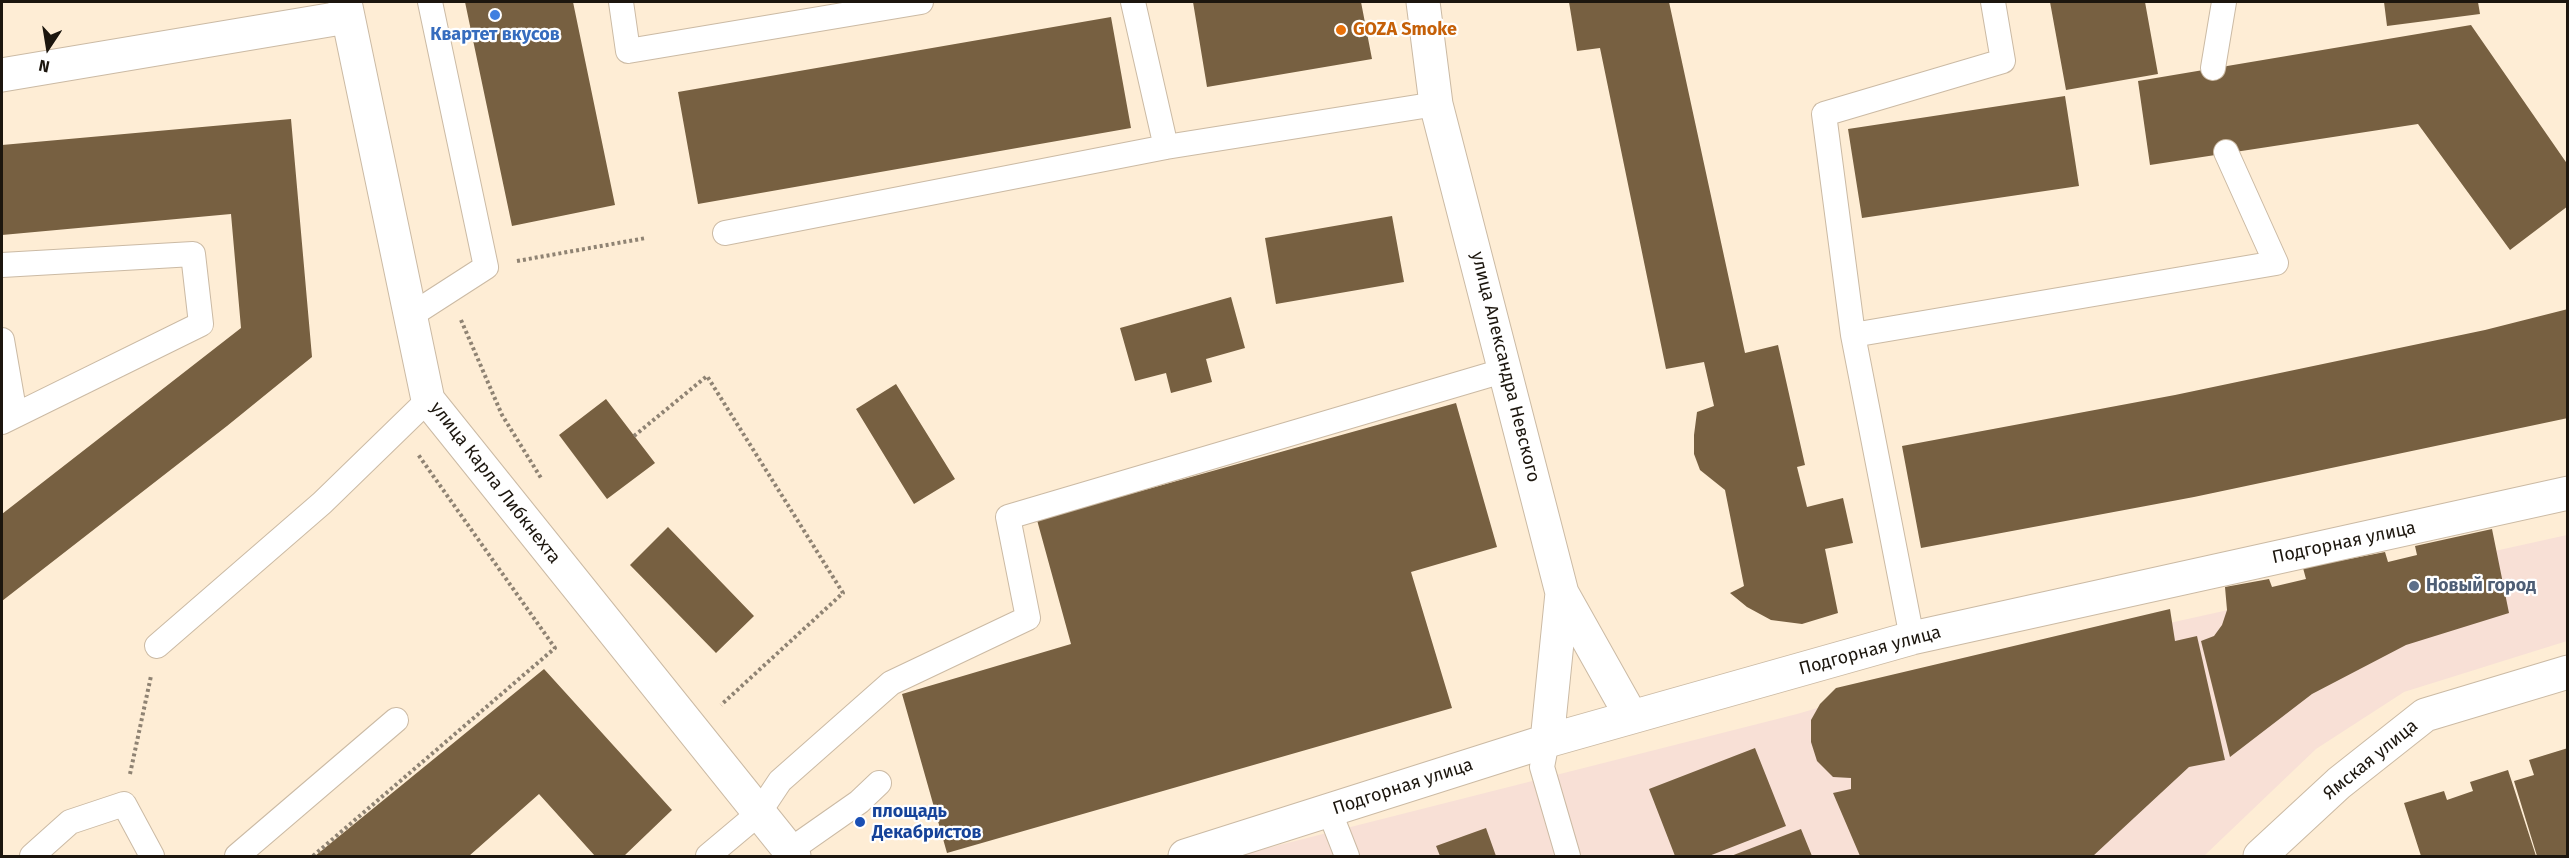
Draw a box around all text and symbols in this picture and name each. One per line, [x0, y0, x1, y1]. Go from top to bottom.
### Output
marker: Квартет вкусов [488, 8, 502, 22]
north arrow [18, 18, 78, 78]
place label: GOZA Smoke [1353, 19, 1457, 41]
marker: GOZA Smoke [1334, 23, 1348, 37]
place label: Квартет вкусов [430, 24, 560, 46]
text: N [37, 56, 51, 76]
street label: улица Александра Невского [1466, 250, 1544, 484]
street label: улица Карла Либкнехта [425, 398, 565, 568]
street label: Подгорная улица [2270, 517, 2418, 569]
place label: Новый город [2426, 575, 2536, 597]
marker: Новый город [2407, 579, 2421, 593]
street label: Подгорная улица [1797, 622, 1943, 680]
street label: Ямская улица [2319, 715, 2423, 805]
street label: Подгорная улица [1330, 754, 1476, 820]
place label: площадь Декабристов [872, 801, 982, 844]
marker: площадь Декабристов [853, 815, 867, 829]

